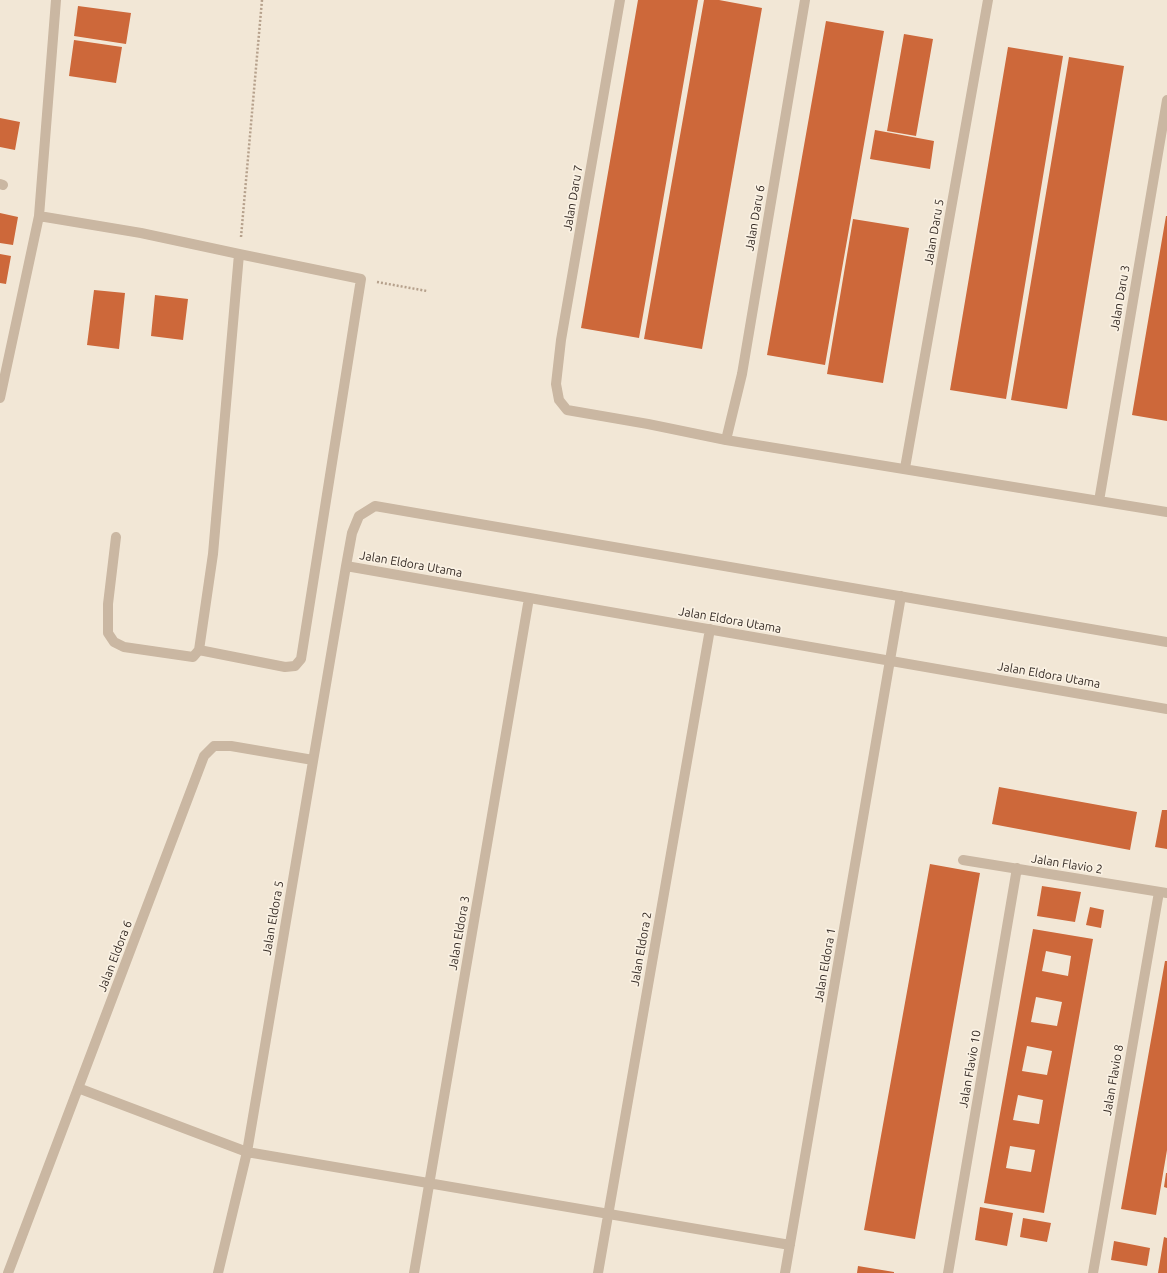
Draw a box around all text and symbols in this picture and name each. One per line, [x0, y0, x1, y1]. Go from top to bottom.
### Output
street label: Jalan Daru 7 [560, 164, 586, 232]
street label: Jalan Daru 6 [742, 184, 768, 252]
street label: Jalan Daru 5 [921, 198, 947, 266]
street label: Jalan Daru 3 [1107, 264, 1133, 332]
street label: Jalan Eldora Utama [359, 548, 463, 580]
street label: Jalan Eldora Utama [678, 604, 782, 636]
street label: Jalan Eldora Utama [997, 659, 1101, 691]
street label: Jalan Flavio 2 [1030, 851, 1104, 877]
street label: Jalan Eldora 5 [259, 880, 287, 956]
street label: Jalan Eldora 3 [445, 895, 473, 971]
street label: Jalan Eldora 2 [627, 911, 655, 987]
street label: Jalan Eldora 6 [95, 918, 135, 994]
street label: Jalan Eldora 1 [811, 927, 839, 1003]
street label: Jalan Flavio 10 [956, 1029, 984, 1109]
street label: Jalan Flavio 8 [1100, 1043, 1126, 1117]

